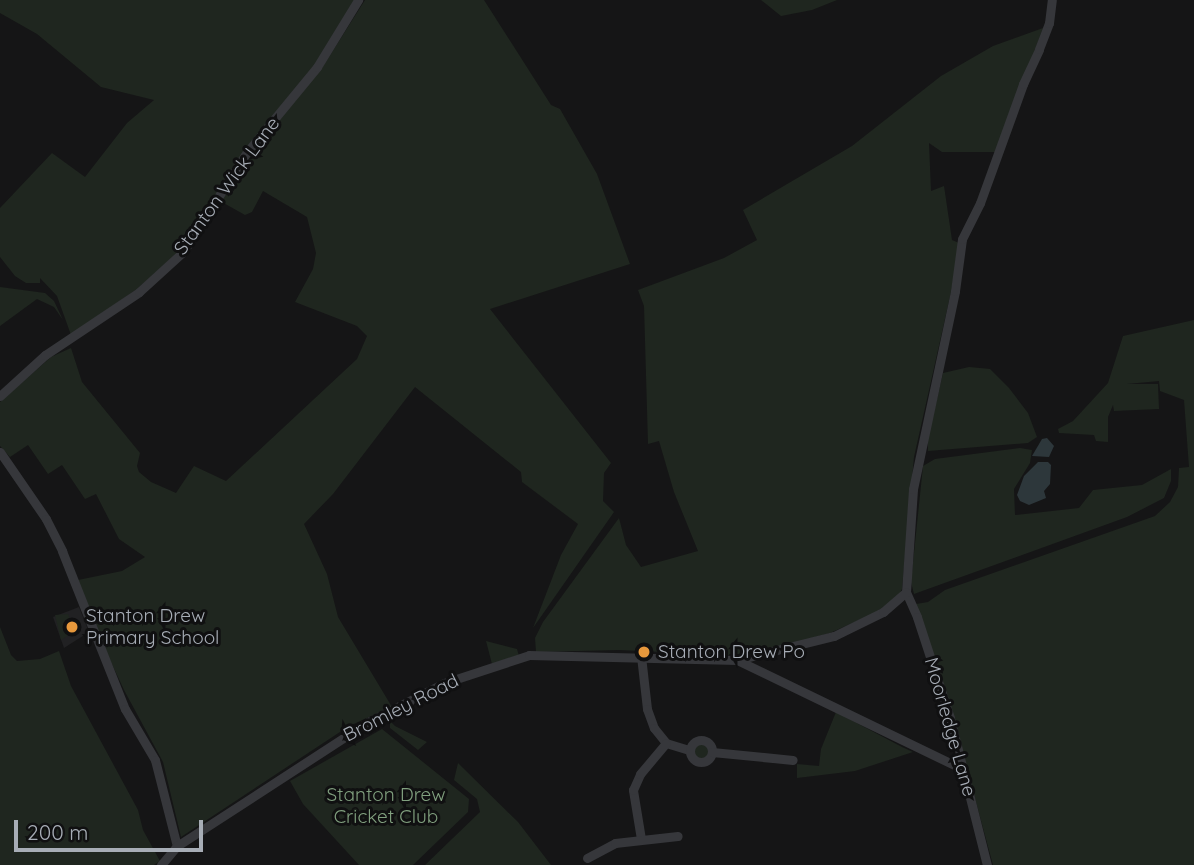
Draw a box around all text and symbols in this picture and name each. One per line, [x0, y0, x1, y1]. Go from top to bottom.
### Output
street label: Stanton Wick Lane [169, 113, 285, 259]
place label: Stanton Drew Primary School [86, 605, 219, 649]
marker: Stanton Drew Primary School [64, 619, 80, 635]
place label: Stanton Drew Po [658, 641, 805, 663]
marker: Stanton Drew Po [636, 644, 652, 660]
street label: Moorledge Lane [919, 655, 981, 799]
street label: Bromley Road [340, 669, 462, 747]
park label: Stanton Drew Cricket Club [326, 784, 446, 828]
scale bar [18, 806, 206, 850]
text: 200 m [27, 819, 89, 845]

